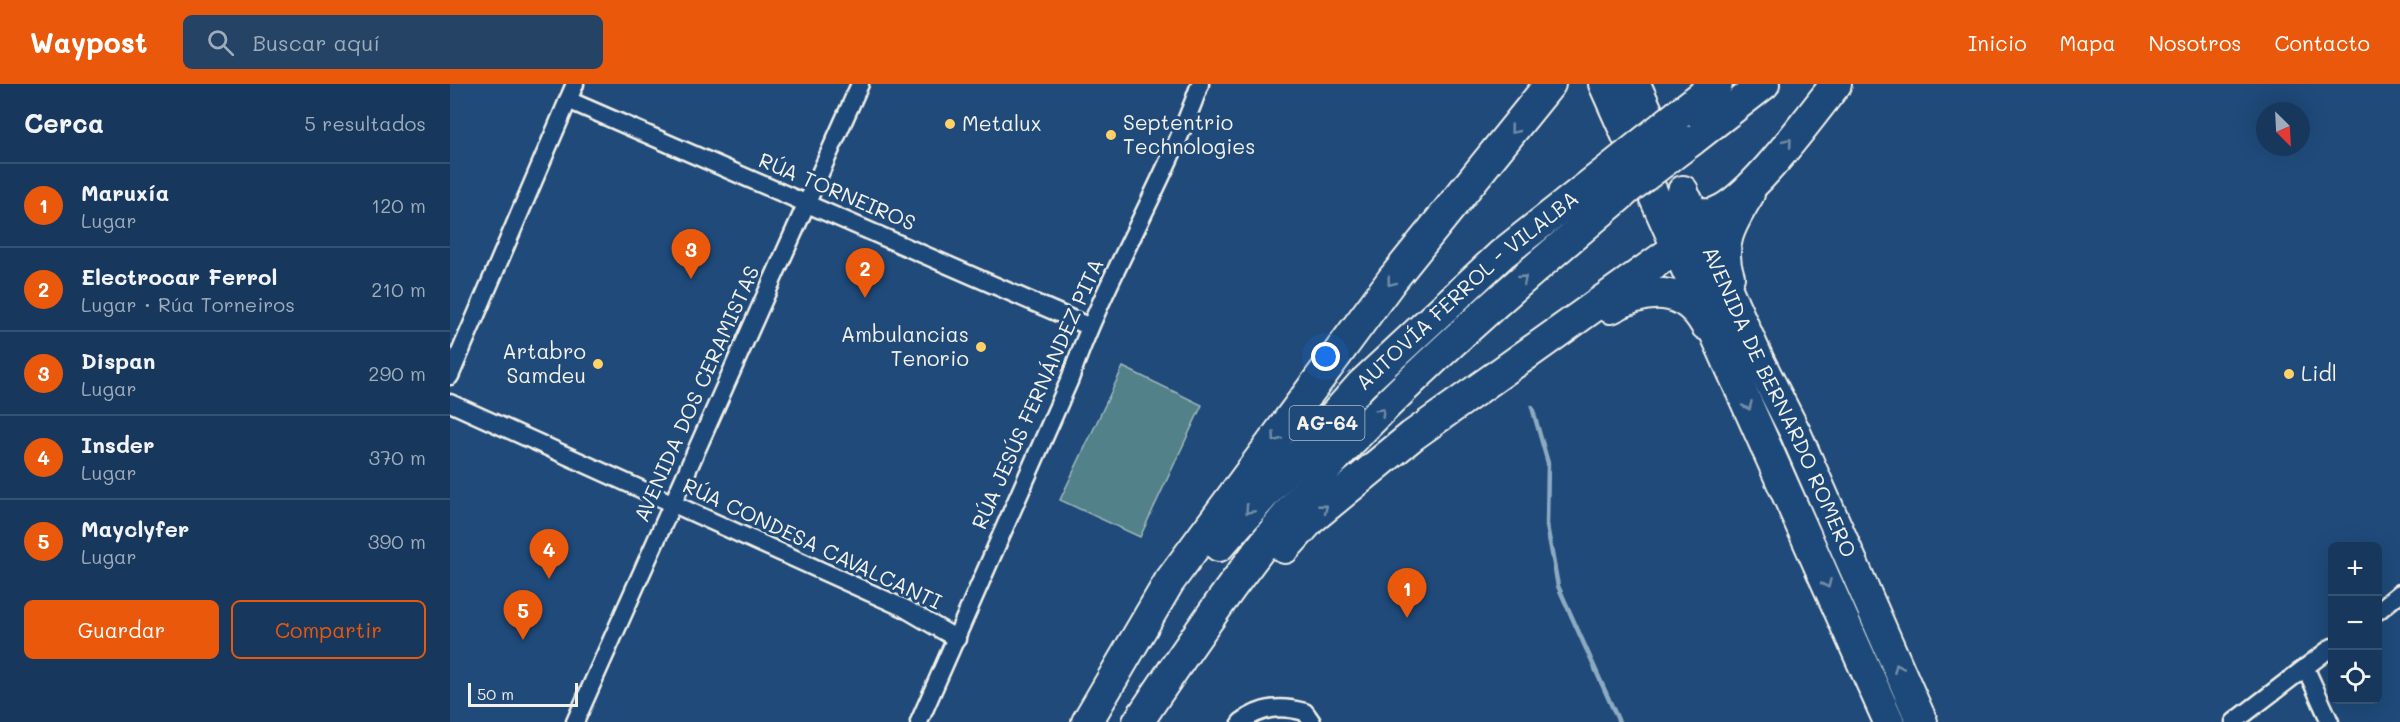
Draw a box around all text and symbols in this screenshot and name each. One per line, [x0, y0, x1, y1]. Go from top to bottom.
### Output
search box [183, 15, 603, 69]
text: Waypost [30, 24, 147, 60]
icon: search [204, 26, 237, 59]
text: Buscar aquí [252, 28, 380, 57]
text: Inicio [1968, 29, 2027, 56]
text: Mapa [2060, 29, 2115, 56]
text: Nosotros [2148, 29, 2242, 56]
text: Contacto [2275, 29, 2370, 56]
north arrow [2256, 102, 2310, 156]
text: Cerca [24, 106, 104, 140]
place label: Septentrio Technologies [1123, 108, 1256, 159]
place label: Metalux [962, 109, 1042, 136]
text: 5 resultados [304, 110, 426, 136]
marker: Metalux [943, 117, 957, 131]
one-way arrow [1511, 123, 1522, 134]
marker: Septentrio Technologies [1104, 128, 1118, 142]
one-way arrow [1781, 138, 1792, 149]
street label: RÚA TORNEIROS [755, 145, 920, 236]
text: Maruxía [81, 178, 169, 207]
street label: AUTOVÍA FERROL - VILALBA [1349, 184, 1583, 395]
text: 1 [39, 192, 48, 218]
text: 120 m [371, 192, 426, 218]
text: Lugar [81, 207, 137, 233]
pin: 3 [672, 230, 710, 279]
street label: AVENIDA DE BERNARDO ROMERO [1697, 242, 1863, 561]
pin: 2 [846, 248, 884, 298]
street label: RÚA JESÚS FERNÁNDEZ PITA [965, 254, 1109, 533]
street label: AVENIDA DOS CERAMISTAS [627, 261, 764, 526]
text: Electrocar Ferrol [81, 262, 277, 291]
one-way arrow [1388, 275, 1399, 286]
one-way arrow [1516, 275, 1527, 286]
text: 2 [38, 276, 49, 302]
text: 210 m [371, 276, 426, 302]
text: Lugar · Rúa Torneiros [81, 291, 295, 317]
place label: Ambulancias Tenorio [841, 320, 969, 371]
place label: Artabro Samdeu [502, 337, 586, 388]
marker: Ambulancias Tenorio [974, 340, 988, 354]
your location [1311, 342, 1340, 371]
text: Dispan [81, 346, 155, 375]
marker: Artabro Samdeu [591, 357, 605, 371]
place label: Lidl [2301, 359, 2337, 386]
text: 3 [38, 360, 50, 386]
text: 290 m [368, 360, 426, 386]
marker: Lidl [2282, 367, 2296, 381]
text: Lugar [81, 375, 137, 401]
one-way arrow [1741, 400, 1753, 411]
road number: AG-64 [1290, 406, 1364, 440]
one-way arrow [1373, 408, 1384, 419]
text: Insder [81, 430, 154, 459]
one-way arrow [1272, 432, 1283, 443]
text: 4 [37, 444, 50, 470]
text: 370 m [368, 444, 426, 470]
text: Lugar [81, 459, 137, 485]
street label: RÚA CONDESA CAVALCANTI [679, 471, 946, 615]
one-way arrow [1245, 504, 1256, 514]
one-way arrow [1317, 505, 1328, 516]
text: Mayclyfer [81, 514, 189, 543]
text: 5 [38, 528, 49, 554]
text: 390 m [368, 528, 426, 554]
pin: 4 [530, 530, 568, 579]
map controls [2328, 542, 2382, 704]
button: + [2328, 542, 2382, 596]
text: Lugar [81, 543, 137, 569]
pin: 1 [1388, 568, 1426, 618]
one-way arrow [1820, 578, 1832, 589]
pin: 5 [504, 590, 542, 640]
button: − [2328, 596, 2382, 650]
button: Guardar [24, 600, 219, 659]
button: Compartir [231, 600, 426, 659]
button: locate [2328, 650, 2382, 704]
one-way arrow [1894, 664, 1906, 675]
scale bar [468, 680, 578, 708]
text: 50 m [477, 683, 514, 704]

